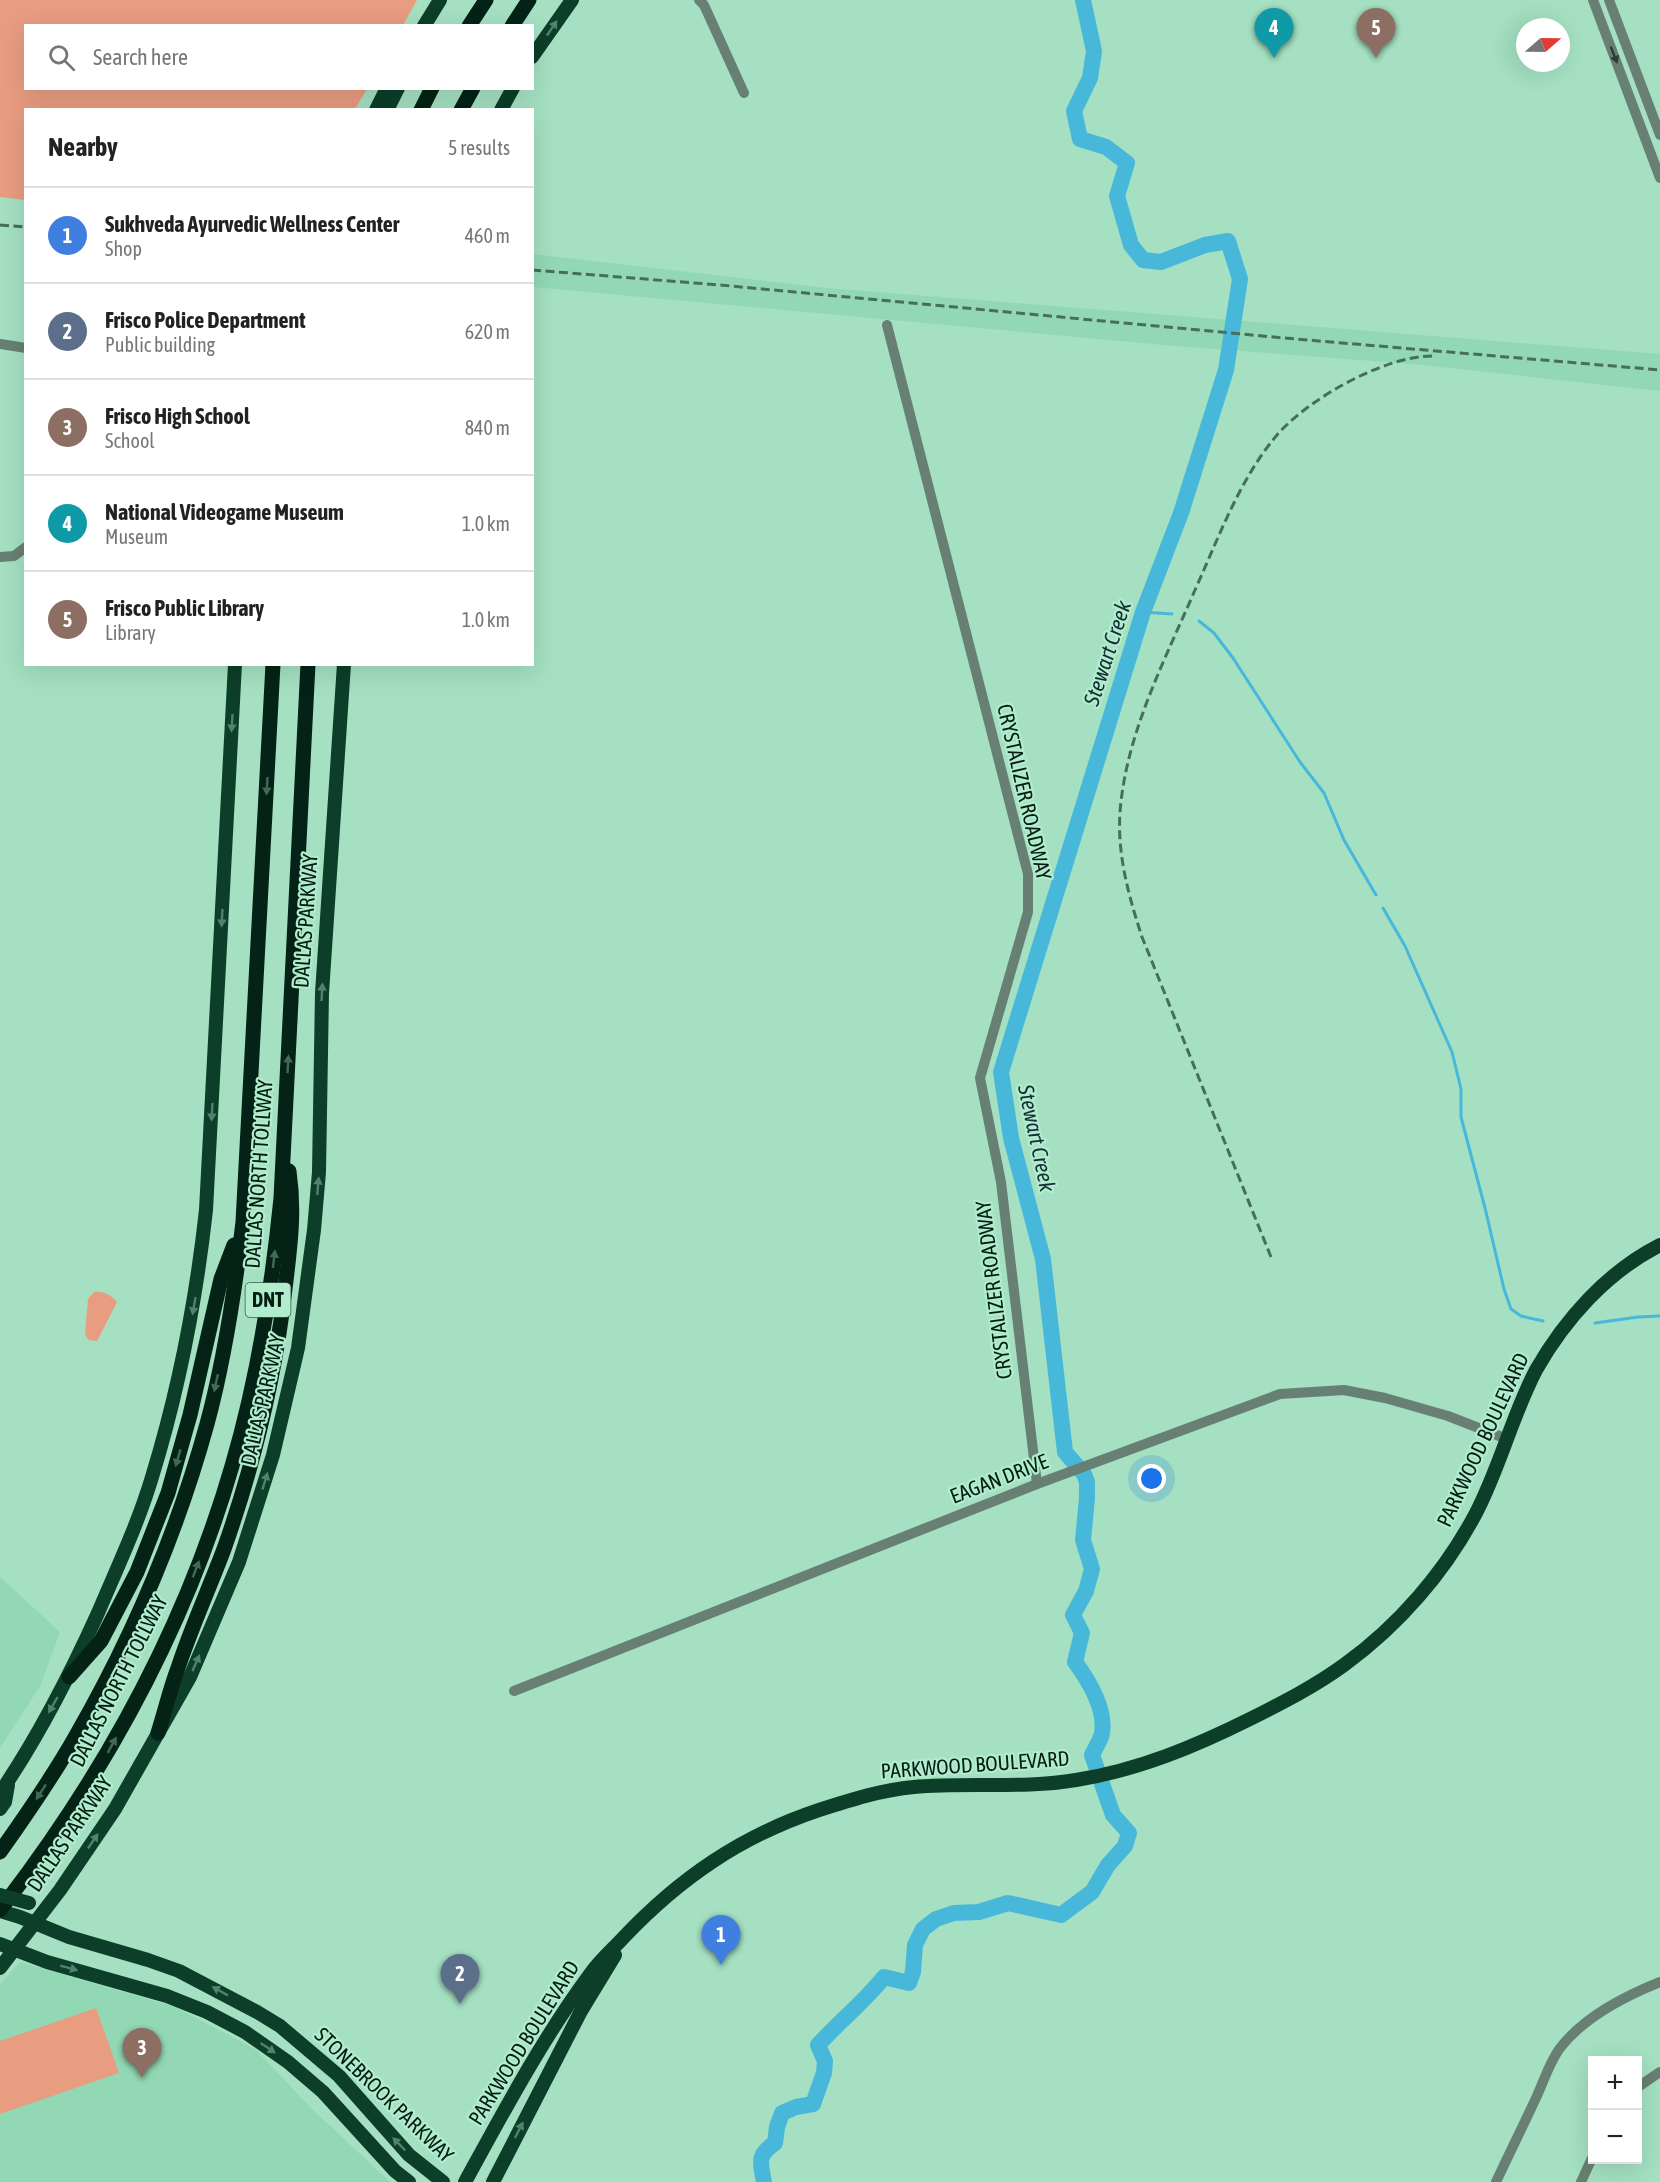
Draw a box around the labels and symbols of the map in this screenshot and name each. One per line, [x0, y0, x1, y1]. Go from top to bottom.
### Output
pin: 4 [1254, 8, 1294, 58]
pin: 5 [1356, 8, 1396, 58]
north arrow [1516, 18, 1570, 72]
one-way arrow [546, 21, 558, 37]
one-way arrow [1609, 46, 1619, 64]
water label: Stewart Creek [1078, 597, 1136, 710]
street label: CRYSTALIZER ROADWAY [993, 702, 1057, 883]
one-way arrow [228, 713, 237, 732]
one-way arrow [262, 776, 271, 795]
street label: DALLAS PARKWAY [288, 853, 322, 989]
one-way arrow [218, 908, 227, 927]
one-way arrow [318, 982, 327, 1001]
one-way arrow [283, 1055, 292, 1074]
street label: DALLAS NORTH TOLLWAY [239, 1078, 277, 1269]
water label: Stewart Creek [1013, 1081, 1061, 1194]
one-way arrow [208, 1103, 217, 1122]
one-way arrow [313, 1177, 323, 1196]
street label: CRYSTALIZER ROADWAY [970, 1199, 1016, 1381]
one-way arrow [270, 1249, 279, 1268]
road number: DNT [246, 1283, 290, 1317]
one-way arrow [189, 1297, 198, 1316]
street label: DALLAS PARKWAY [235, 1331, 289, 1468]
street label: PARKWOOD BOULEVARD [1431, 1349, 1533, 1530]
one-way arrow [211, 1374, 220, 1393]
street label: EAGAN DRIVE [946, 1448, 1051, 1508]
one-way arrow [173, 1449, 182, 1467]
your location [1137, 1464, 1166, 1493]
one-way arrow [261, 1472, 270, 1490]
one-way arrow [192, 1560, 201, 1578]
street label: DALLAS NORTH TOLLWAY [64, 1590, 172, 1770]
one-way arrow [191, 1655, 200, 1672]
one-way arrow [48, 1697, 58, 1714]
one-way arrow [107, 1736, 117, 1753]
street label: PARKWOOD BOULEVARD [880, 1745, 1070, 1783]
street label: DALLAS PARKWAY [22, 1771, 117, 1896]
one-way arrow [36, 1784, 47, 1800]
one-way arrow [87, 1834, 99, 1850]
pin: 1 [702, 1916, 740, 1965]
pin: 2 [440, 1954, 480, 2004]
street label: PARKWOOD BOULEVARD [463, 1956, 583, 2129]
one-way arrow [60, 1964, 78, 1973]
one-way arrow [212, 1986, 228, 1997]
street label: STONEBROOK PARKWAY [311, 2022, 459, 2167]
pin: 3 [122, 2028, 162, 2078]
one-way arrow [260, 2042, 276, 2054]
one-way arrow [514, 2121, 524, 2139]
one-way arrow [392, 2137, 406, 2151]

